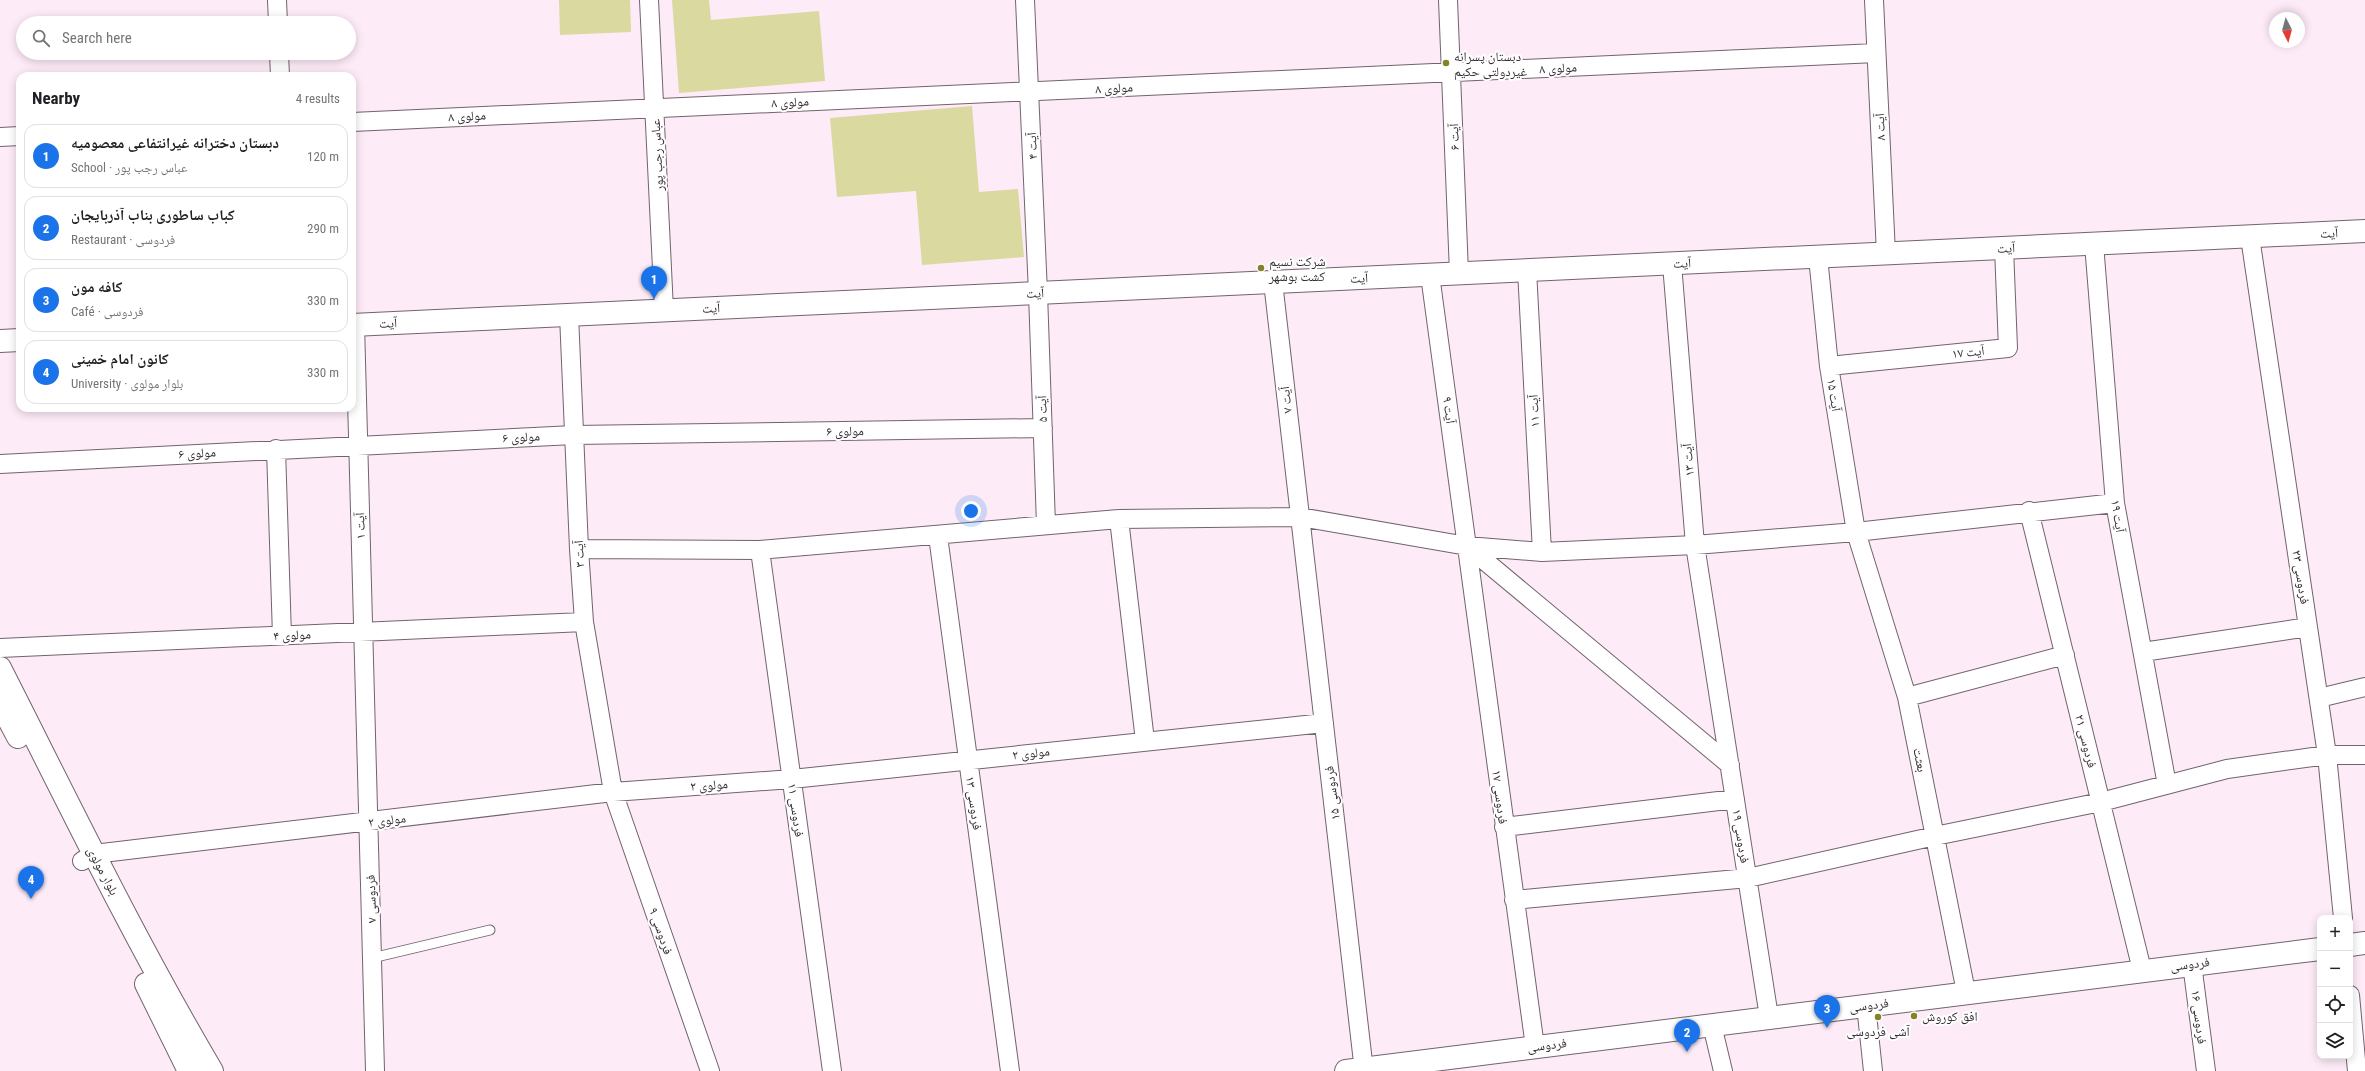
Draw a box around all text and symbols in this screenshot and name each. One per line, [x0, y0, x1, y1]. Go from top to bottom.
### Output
north arrow [2269, 12, 2305, 48]
search box [16, 16, 356, 60]
icon: search [30, 27, 52, 49]
text: Search here [62, 29, 132, 47]
place label: دبستان پسرانه غیردولتی حکیم [1454, 49, 1528, 80]
marker: دبستان پسرانه غیردولتی حکیم [1441, 58, 1451, 68]
street label: مولوی ۸ [1539, 60, 1577, 77]
street label: مولوی ۸ [1095, 80, 1133, 97]
text: Nearby [32, 88, 80, 108]
text: 4 results [296, 91, 340, 106]
street label: مولوی ۸ [771, 94, 809, 111]
street label: مولوی ۸ [448, 108, 486, 125]
street label: آیت ۸ [1872, 112, 1888, 141]
street label: عباس رجب پور [648, 118, 668, 192]
street label: آیت ۶ [1446, 123, 1462, 151]
street label: آیت ۴ [1024, 131, 1040, 160]
text: دبستان دخترانه غیرانتفاعی معصومیه [71, 134, 279, 152]
text: 1 [43, 149, 49, 164]
text: 120 m [307, 149, 339, 164]
text: School · عباس رجب پور [71, 160, 187, 175]
text: کباب ساطوری بناب آذربایجان [71, 206, 235, 224]
text: 2 [43, 221, 49, 236]
text: 290 m [307, 221, 339, 236]
street label: آیت [2320, 225, 2339, 241]
text: Restaurant · فردوسی [71, 232, 175, 247]
street label: آیت [1997, 240, 2016, 256]
place label: شرکت نسیم کشت بوشهر [1268, 254, 1326, 285]
street label: آیت [1673, 255, 1692, 271]
marker: شرکت نسیم کشت بوشهر [1256, 263, 1266, 273]
pin: 1 [641, 266, 667, 299]
street label: آیت [1350, 270, 1369, 286]
text: کافه مون [71, 278, 122, 296]
street label: آیت [1026, 285, 1045, 301]
text: 3 [43, 293, 49, 308]
text: 330 m [307, 293, 339, 308]
street label: آیت [702, 300, 721, 316]
text: Café · فردوسی [71, 304, 143, 319]
street label: آیت [379, 315, 398, 331]
street label: آیت ۱۷ [1951, 343, 1986, 361]
text: کانون امام خمینی [71, 350, 169, 368]
text: 4 [43, 365, 49, 380]
text: 330 m [307, 365, 339, 380]
text: University · بلوار مولوی [71, 376, 183, 391]
street label: آیت ۱۵ [1824, 378, 1844, 413]
street label: آیت ۷ [1277, 385, 1295, 414]
street label: آیت ۱۱ [1526, 394, 1543, 428]
street label: آیت ۵ [1034, 395, 1050, 423]
street label: آیت ۹ [1439, 396, 1458, 425]
street label: مولوی ۶ [826, 423, 864, 440]
street label: مولوی ۶ [502, 429, 540, 446]
street label: آیت ۱۳ [1679, 442, 1697, 477]
street label: مولوی ۶ [178, 445, 216, 462]
street label: آیت ۱۹ [2108, 499, 2128, 534]
your location [961, 501, 981, 521]
street label: آیت ۱ [352, 512, 368, 540]
street label: آیت ۳ [571, 539, 587, 568]
street label: فردوسی ۲۳ [2288, 549, 2313, 605]
street label: مولوی ۴ [273, 627, 311, 644]
street label: فردوسی ۲۱ [2071, 713, 2100, 769]
street label: مولوی ۲ [1011, 744, 1051, 763]
street label: بعثت [1910, 747, 1930, 773]
street label: فردوسی ۱۵ [1321, 765, 1344, 821]
street label: فردوسی ۱۷ [1488, 769, 1511, 825]
street label: فردوسی ۱۳ [962, 775, 985, 831]
street label: مولوی ۲ [690, 776, 728, 795]
street label: فردوسی ۱۱ [784, 782, 807, 838]
street label: فردوسی ۱۹ [1728, 808, 1753, 864]
street label: مولوی ۲ [367, 810, 407, 831]
street label: بلوار مولوی [83, 844, 122, 898]
pin: 4 [18, 866, 44, 899]
street label: فردوسی ۷ [363, 874, 380, 923]
street label: فردوسی ۹ [645, 906, 676, 957]
map controls [2317, 915, 2353, 1059]
button: + [2317, 915, 2353, 951]
button: − [2317, 951, 2353, 987]
street label: فردوسی [2169, 954, 2211, 975]
button: locate [2317, 987, 2353, 1023]
street label: فردوسی ۱۶ [2187, 989, 2210, 1045]
pin: 3 [1814, 995, 1840, 1028]
street label: فردوسی [1848, 995, 1890, 1016]
place label: افق کوروش [1922, 1009, 1978, 1025]
marker: افق کوروش [1909, 1011, 1919, 1021]
marker: آشی فردوسی [1873, 1012, 1883, 1022]
pin: 2 [1674, 1019, 1700, 1052]
button: layers [2317, 1023, 2353, 1059]
place label: آشی فردوسی [1846, 1024, 1910, 1040]
street label: فردوسی [1526, 1035, 1568, 1056]

